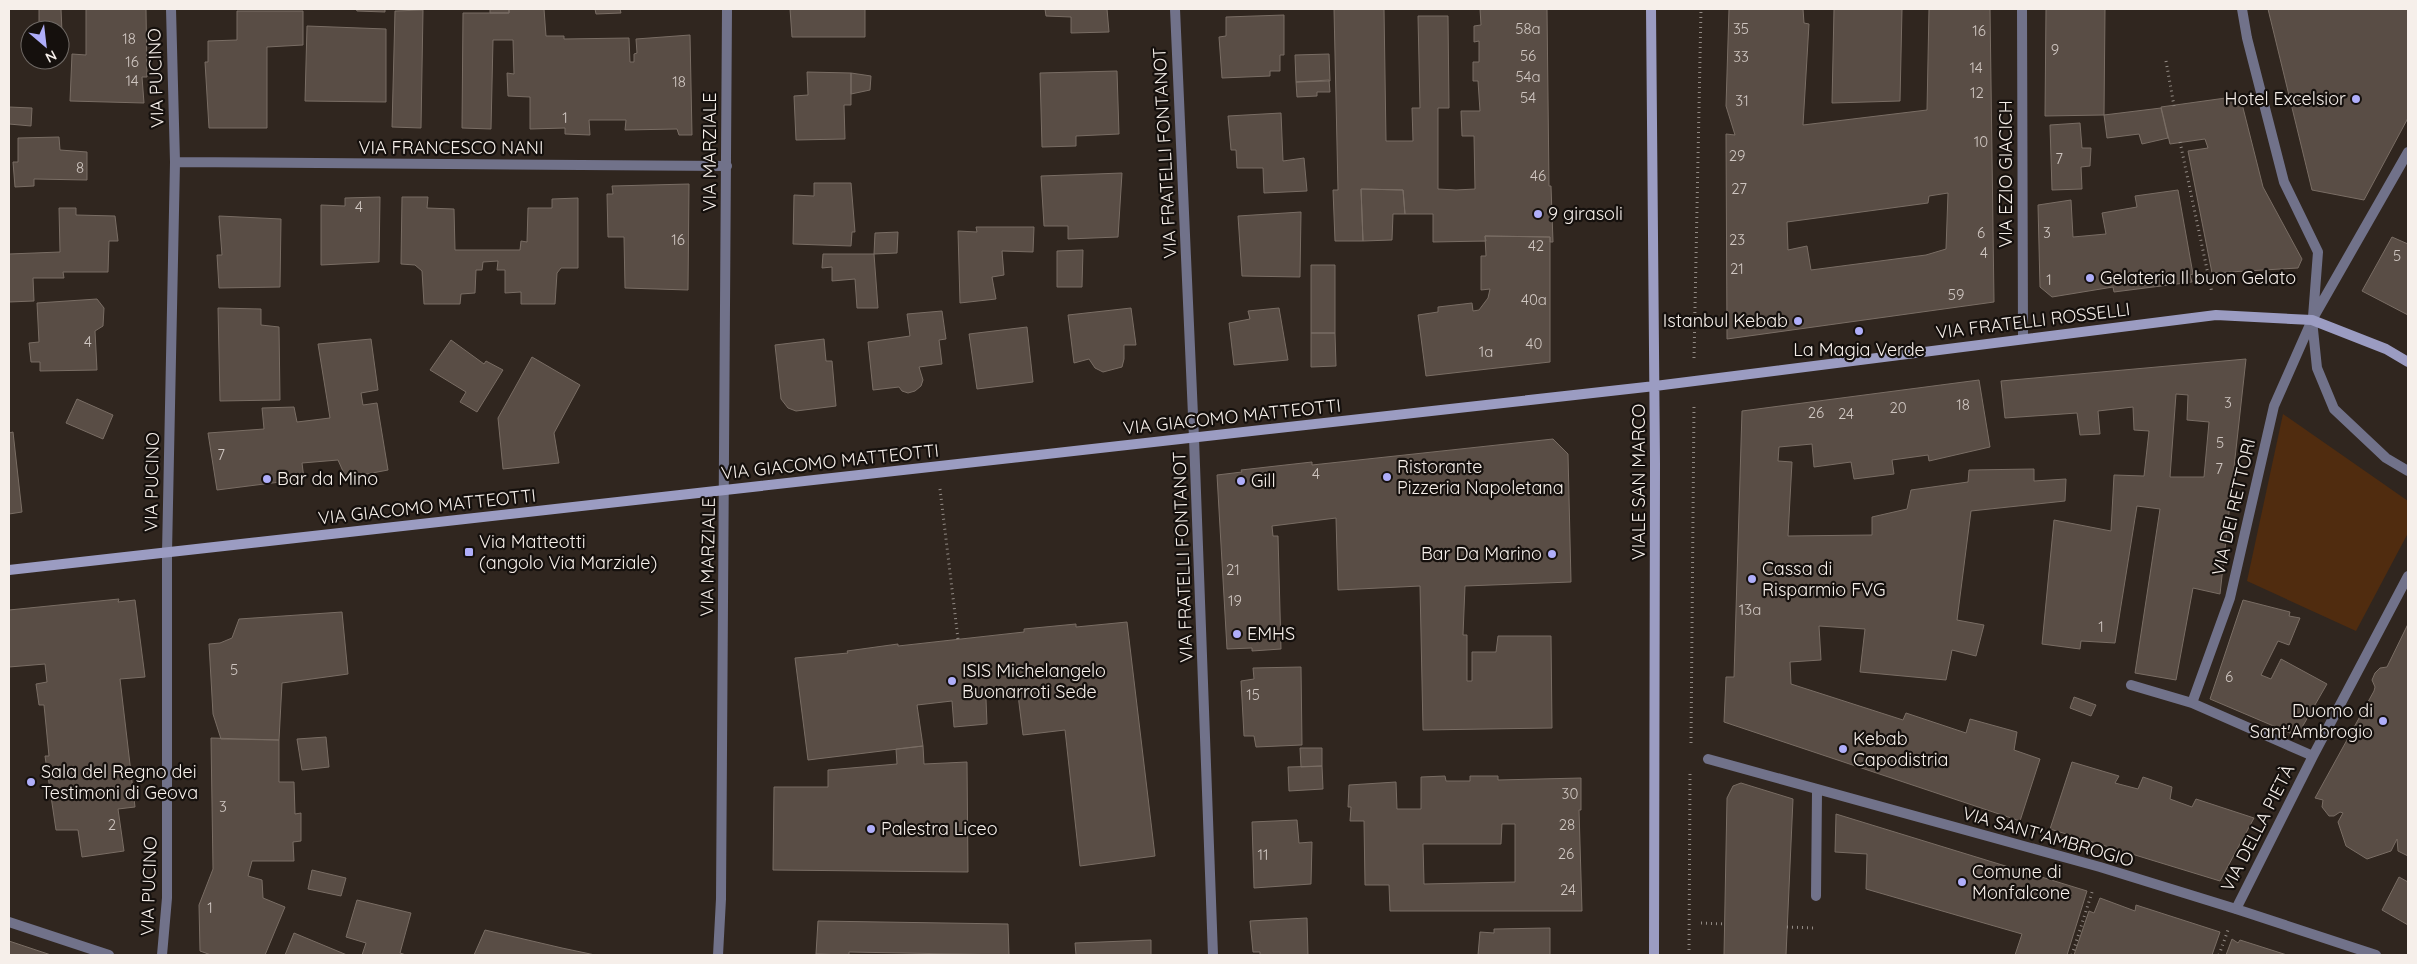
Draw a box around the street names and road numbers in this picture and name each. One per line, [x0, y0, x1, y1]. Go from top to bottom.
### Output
street label: VIA PUCINO [142, 28, 169, 128]
street label: VIA FRATELLI FONTANOT [1147, 47, 1182, 259]
street label: VIA MARZIALE [698, 92, 721, 212]
street label: VIA EZIO GIACICH [1994, 100, 2017, 248]
street label: VIA FRANCESCO NANI [359, 136, 543, 159]
street label: VIA FRATELLI ROSSELLI [1935, 297, 2131, 344]
street label: VIA GIACOMO MATTEOTTI [1122, 394, 1342, 439]
street label: VIALE SAN MARCO [1627, 404, 1650, 560]
street label: VIA PUCINO [139, 432, 164, 532]
street label: VIA DEI RETTORI [2207, 436, 2260, 578]
street label: VIA GIACOMO MATTEOTTI [720, 439, 940, 484]
street label: VIA FRATELLI FONTANOT [1167, 451, 1198, 663]
street label: VIA GIACOMO MATTEOTTI [317, 484, 537, 529]
street label: VIA MARZIALE [695, 497, 720, 617]
street label: VIA DELLA PIETÀ [2216, 760, 2300, 895]
street label: VIA SANT'AMBROGIO [1960, 801, 2136, 872]
street label: VIA PUCINO [135, 836, 162, 936]

